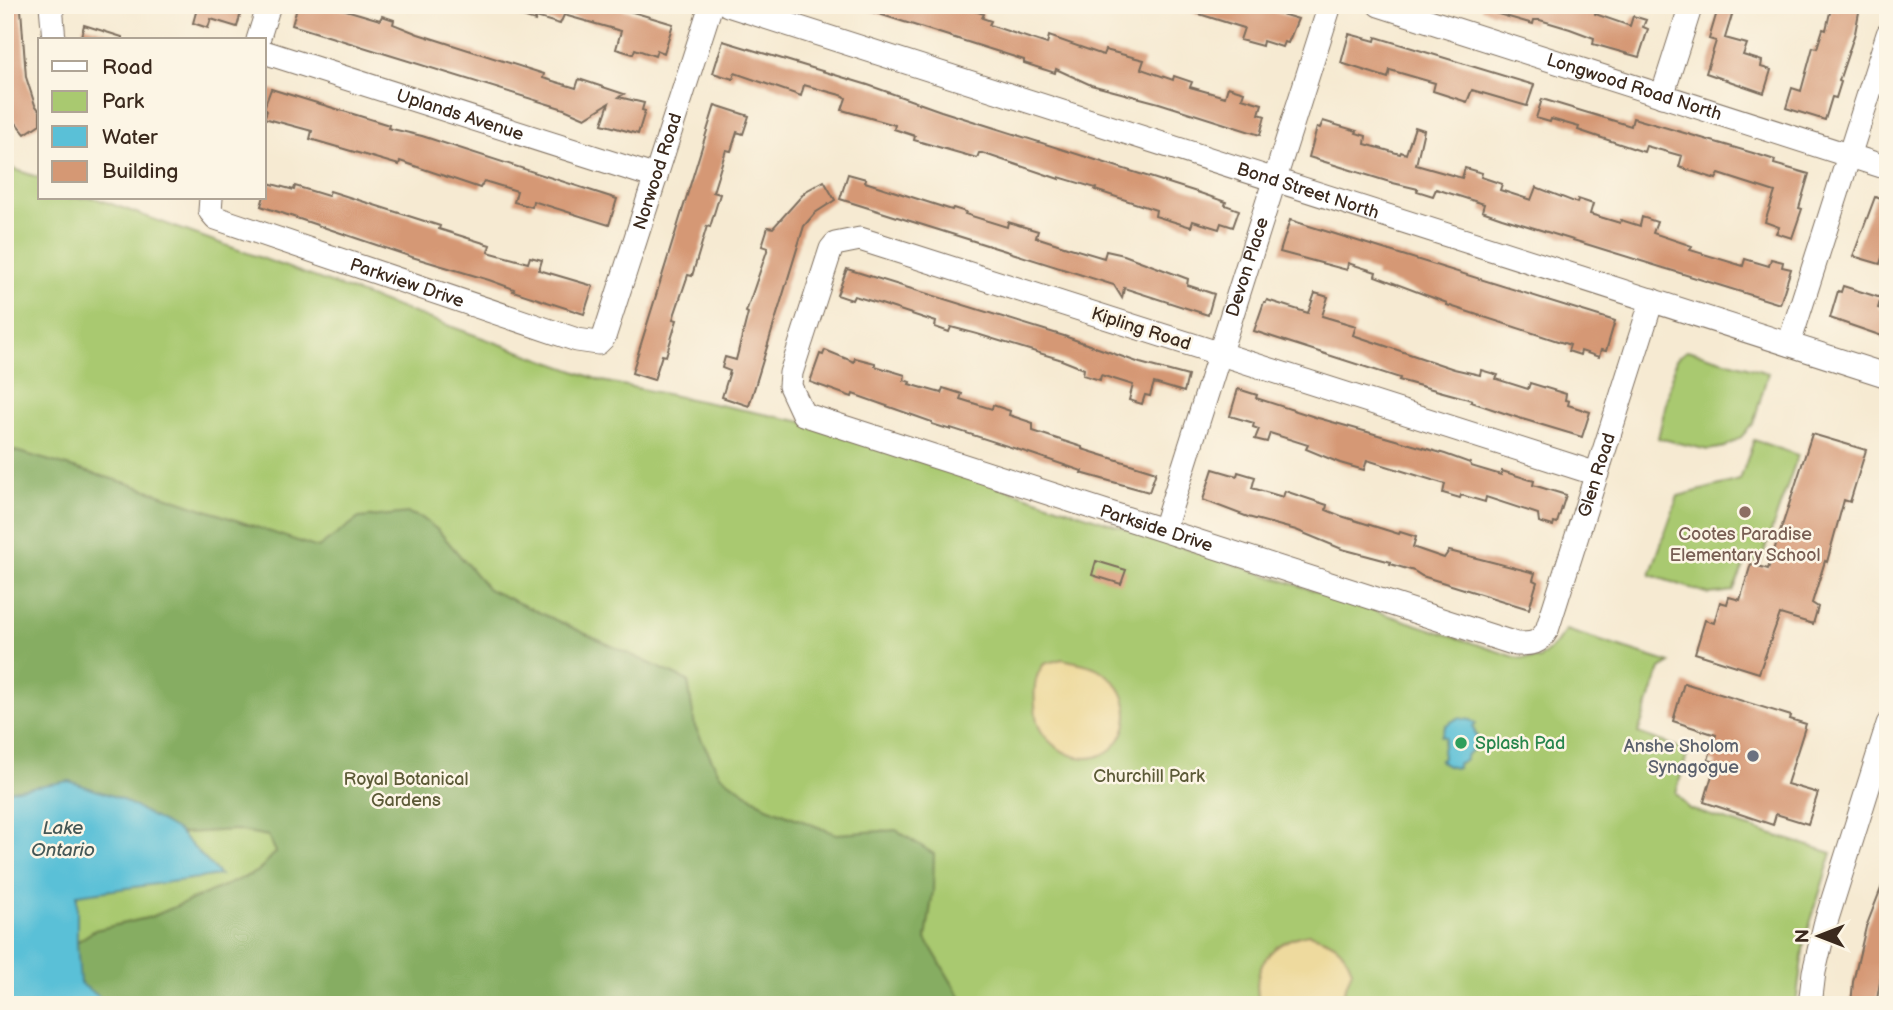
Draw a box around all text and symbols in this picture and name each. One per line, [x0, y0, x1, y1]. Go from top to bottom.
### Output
legend [38, 38, 266, 200]
street label: Longwood Road North [1544, 49, 1724, 125]
text: Road [102, 55, 153, 80]
street label: Uplands Avenue [394, 84, 527, 145]
text: Park [102, 89, 145, 114]
street label: Norwood Road [629, 110, 686, 232]
text: Water [102, 125, 158, 150]
street label: Bond Street North [1234, 158, 1382, 223]
text: Building [102, 159, 178, 184]
street label: Devon Place [1222, 214, 1273, 319]
street label: Parkview Drive [347, 254, 467, 312]
street label: Kipling Road [1089, 303, 1193, 355]
street label: Glen Road [1573, 431, 1619, 519]
street label: Parkside Drive [1097, 500, 1216, 556]
marker: Cootes Paradise Elementary School [1737, 504, 1753, 520]
place label: Cootes Paradise Elementary School [1669, 524, 1821, 566]
place label: Splash Pad [1475, 733, 1565, 754]
marker: Splash Pad [1453, 735, 1469, 751]
place label: Anshe Sholom Synagogue [1624, 736, 1739, 778]
marker: Anshe Sholom Synagogue [1745, 748, 1761, 764]
park label: Churchill Park [1093, 766, 1205, 787]
park label: Royal Botanical Gardens [343, 769, 469, 811]
water label: Lake Ontario [31, 817, 95, 862]
north arrow [1784, 902, 1854, 972]
text: N [1792, 929, 1815, 943]

